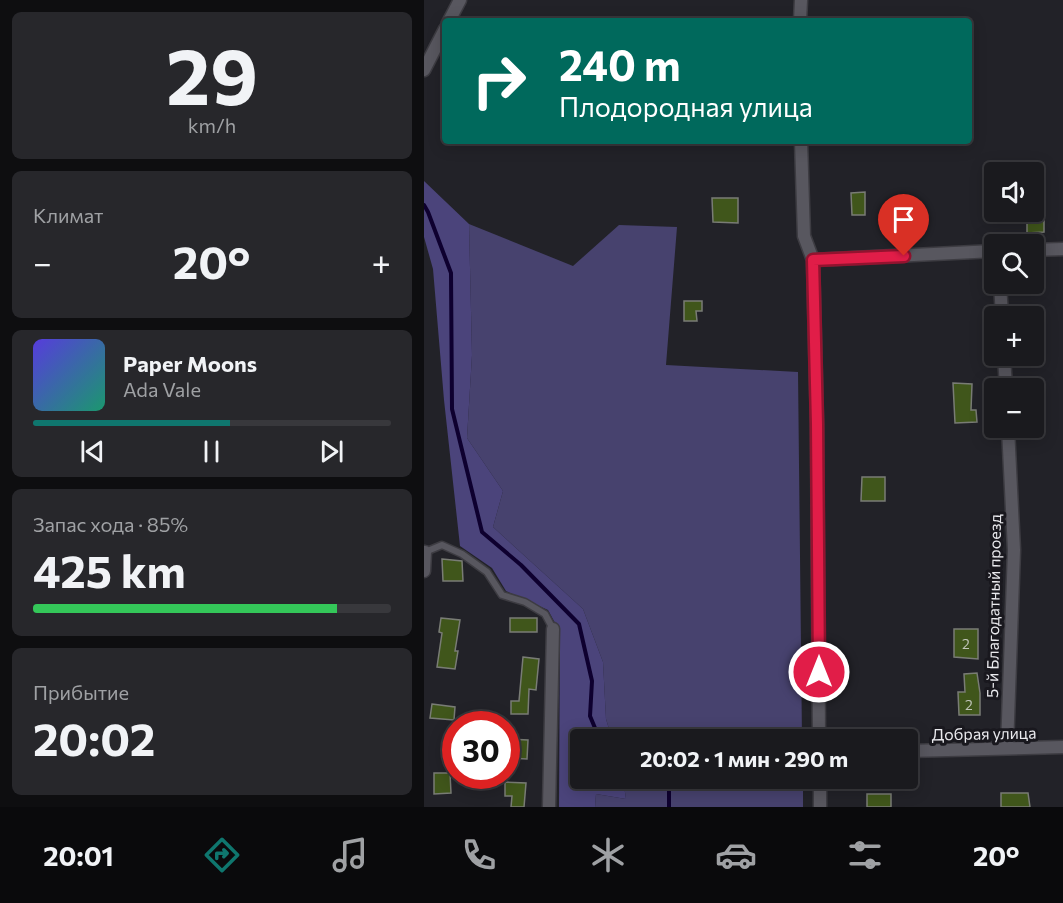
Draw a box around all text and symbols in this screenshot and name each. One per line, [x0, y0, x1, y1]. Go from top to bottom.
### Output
text: 29 [166, 26, 258, 121]
text: 240 m [559, 38, 681, 90]
icon: right [460, 42, 538, 120]
text: Плодородная улица [559, 90, 813, 123]
text: km/h [188, 113, 236, 137]
map controls [984, 162, 1044, 438]
button: sound [984, 162, 1044, 222]
pin [878, 194, 929, 256]
text: Климат [33, 203, 103, 227]
icon: arrive [887, 203, 920, 236]
text: 20° [173, 233, 251, 288]
button: search [984, 234, 1044, 294]
text: − [33, 241, 52, 282]
text: + [372, 241, 391, 282]
button: + [984, 306, 1044, 366]
text: Paper Moons [123, 350, 257, 377]
text: Ada Vale [123, 377, 201, 401]
button: − [984, 378, 1044, 438]
icon: previous [76, 435, 109, 468]
icon: pause [195, 435, 228, 468]
icon: next [315, 435, 348, 468]
text: Запас хода · 85% [33, 512, 188, 536]
street label: 5-й Благодатный проезд [982, 513, 1004, 698]
text: 425 km [33, 542, 186, 597]
house number: 2 [962, 635, 970, 652]
position arrow [787, 640, 851, 704]
text: Прибытие [33, 680, 129, 704]
house number: 2 [965, 696, 973, 713]
text: 20:02 [33, 710, 155, 765]
speed limit sign: 30 [442, 711, 520, 789]
street label: Добрая улица [931, 723, 1037, 743]
text: 20:02 · 1 мин · 290 m [640, 745, 848, 772]
icon: directions [201, 834, 243, 876]
icon: music [329, 834, 371, 876]
icon: phone [458, 834, 500, 876]
icon: climate [587, 834, 629, 876]
icon: car [715, 834, 757, 876]
icon: filters [844, 834, 886, 876]
text: 20:01 [43, 839, 114, 872]
text: 20° [973, 839, 1020, 872]

